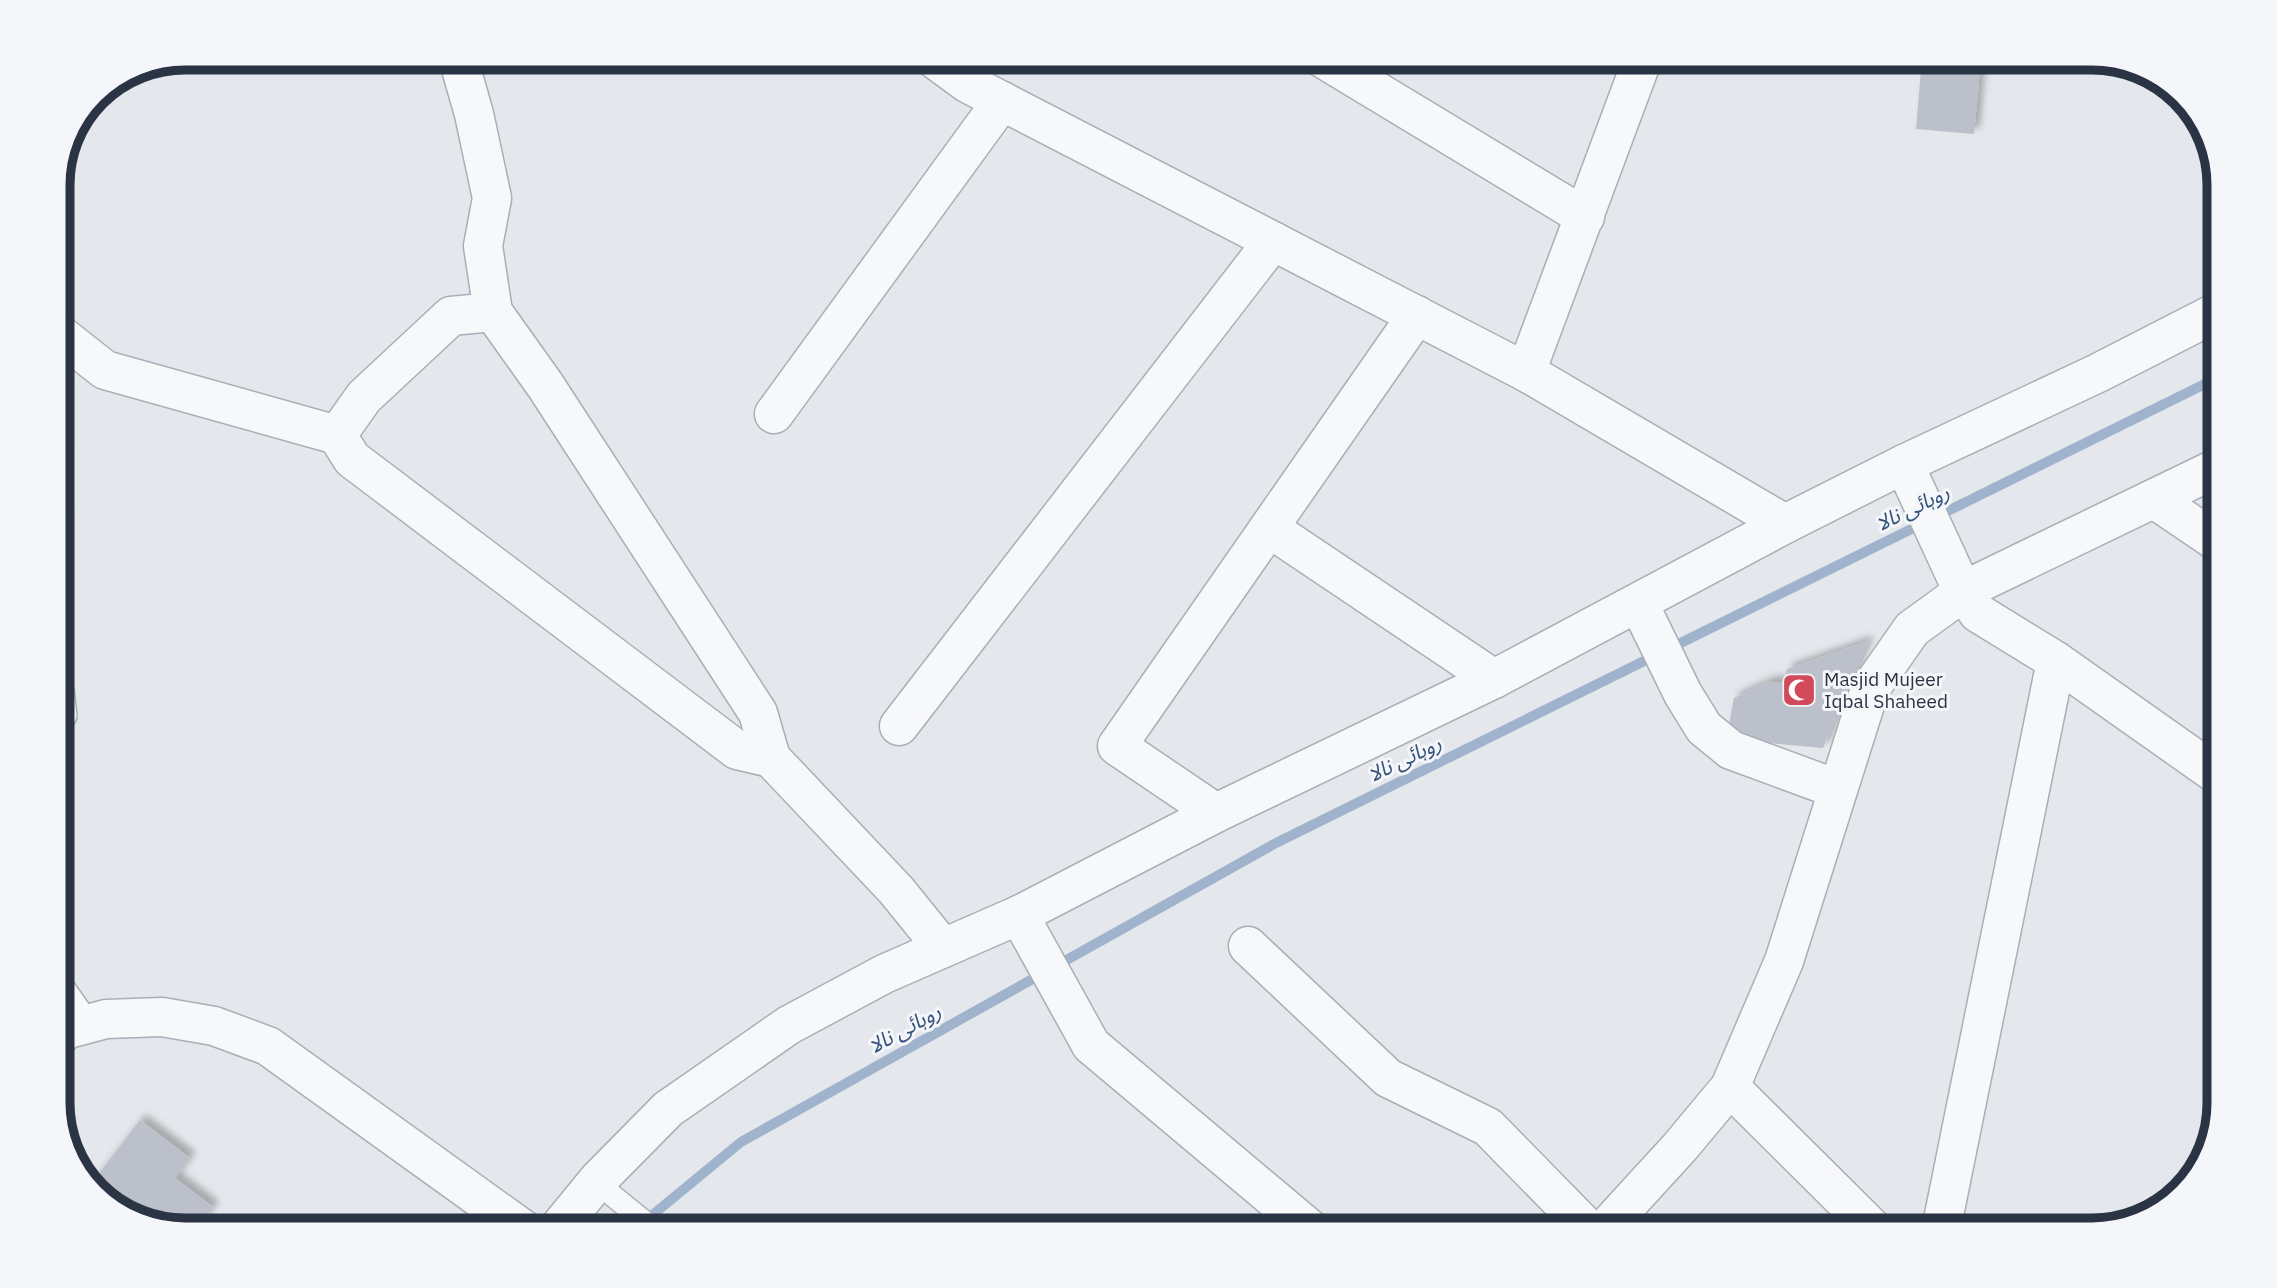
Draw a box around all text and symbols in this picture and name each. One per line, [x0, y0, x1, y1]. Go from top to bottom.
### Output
water label: روہائی نالا [1870, 477, 1954, 537]
place label: Masjid Mujeer Iqbal Shaheed [1824, 667, 1948, 713]
mosque icon: Masjid Mujeer Iqbal Shaheed [1780, 671, 1818, 709]
water label: روہائی نالا [1362, 728, 1446, 788]
water label: روہائی نالا [863, 996, 946, 1059]

